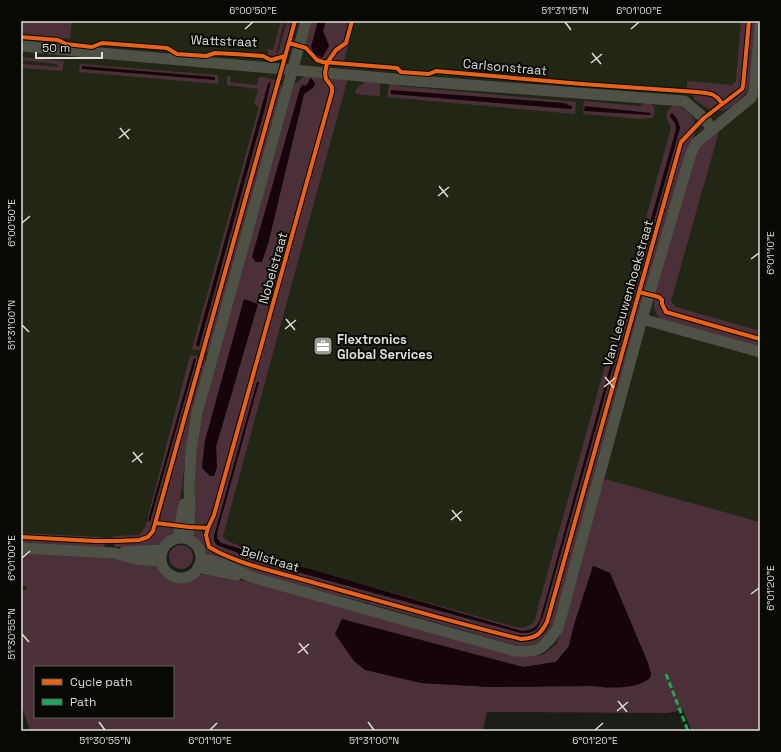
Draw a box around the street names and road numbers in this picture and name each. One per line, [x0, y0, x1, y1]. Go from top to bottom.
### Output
street label: Wattstraat [190, 31, 258, 51]
street label: Carlsonstraat [462, 55, 548, 79]
street label: Van Leeuwenhoekstraat [599, 218, 657, 368]
street label: Nobelstraat [255, 230, 291, 306]
street label: Bellstraat [239, 542, 301, 576]

